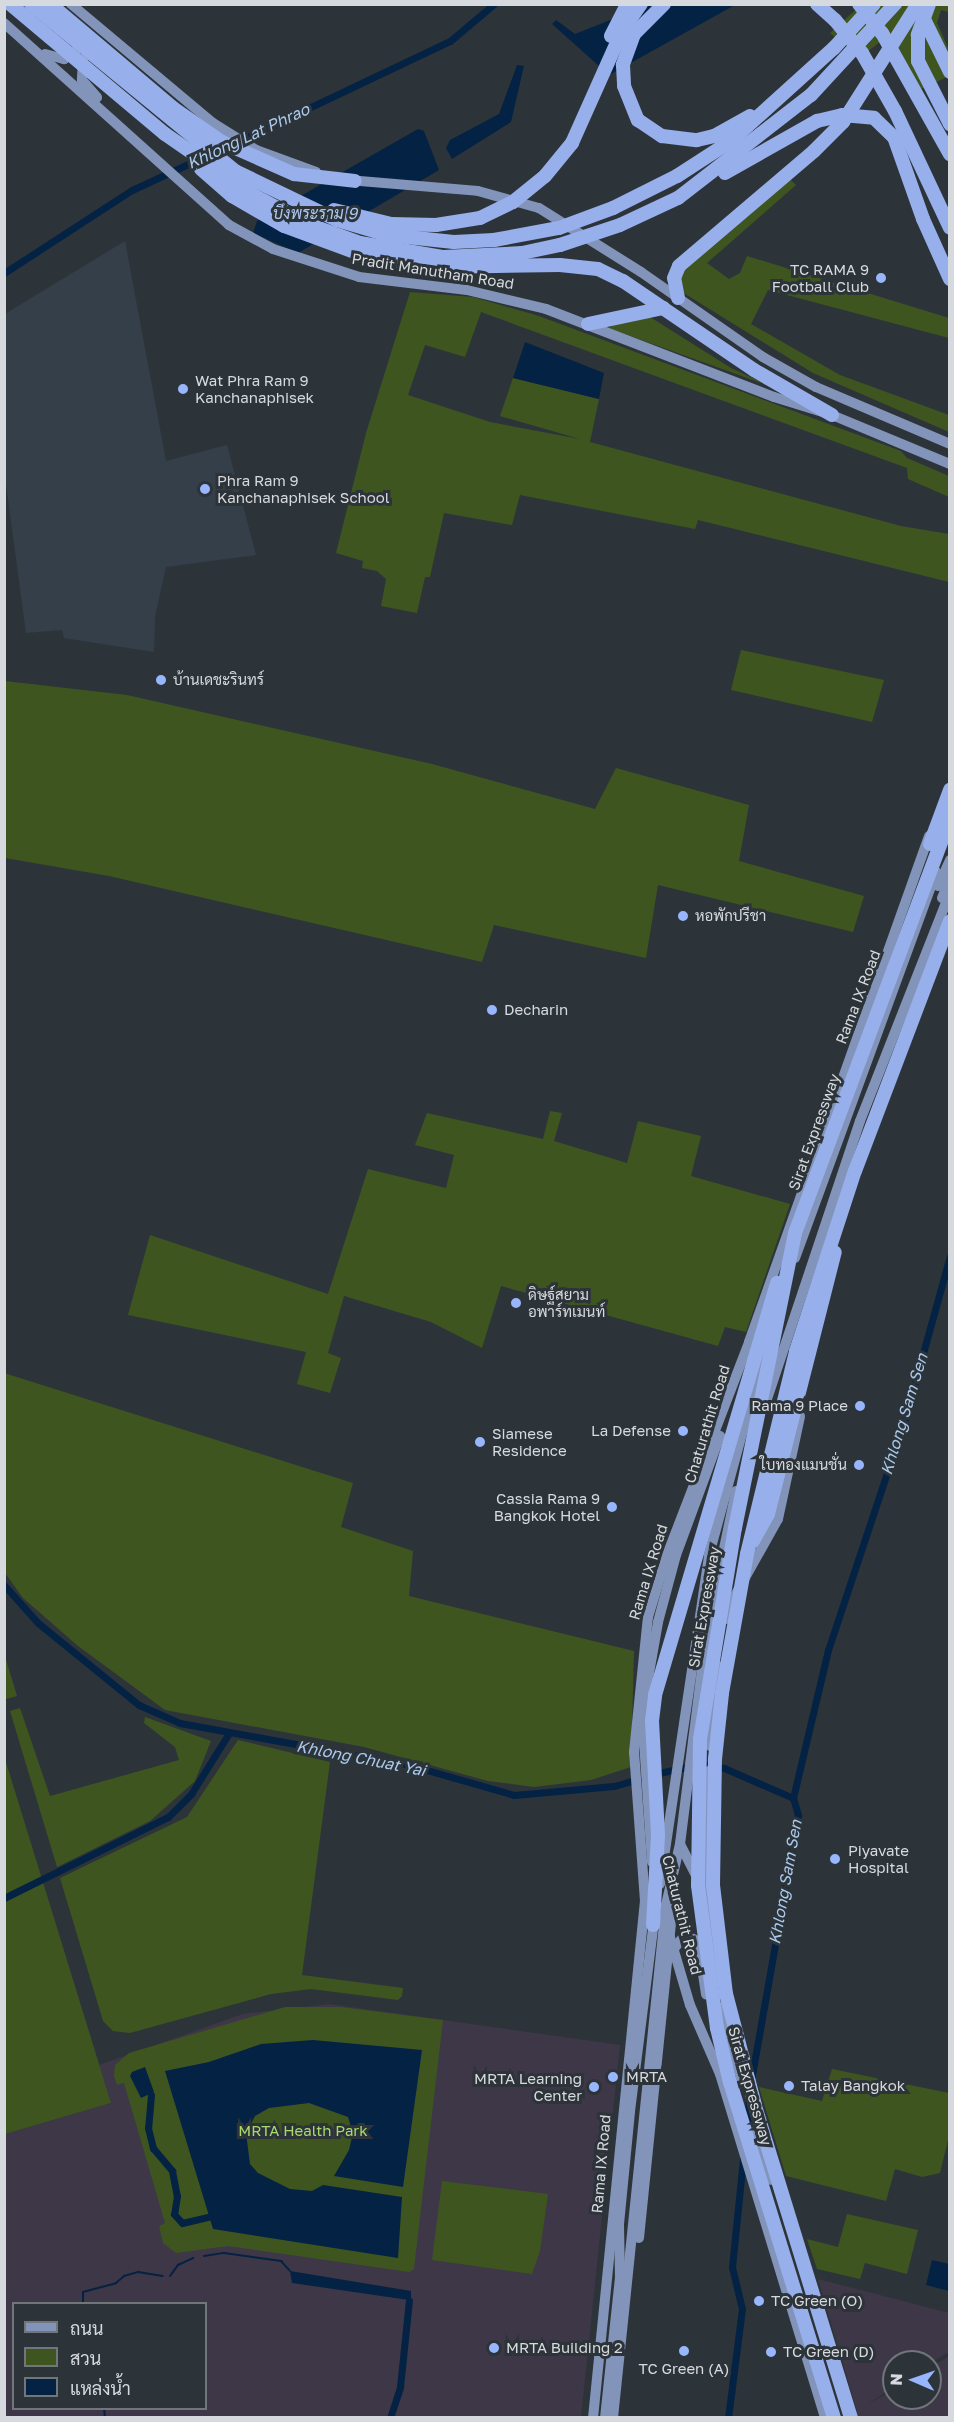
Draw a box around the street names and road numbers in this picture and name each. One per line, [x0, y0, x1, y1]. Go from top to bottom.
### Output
street label: Pradit Manutham Road [351, 249, 515, 293]
street label: Rama IX Road [832, 947, 884, 1047]
street label: Sirat Expressway [785, 1071, 843, 1193]
street label: Chaturathit Road [680, 1363, 734, 1485]
street label: Rama IX Road [625, 1522, 671, 1622]
street label: Sirat Expressway [684, 1545, 724, 1669]
street label: Chaturathit Road [658, 1853, 706, 1977]
street label: Sirat Expressway [724, 2025, 776, 2147]
street label: Rama IX Road [588, 2114, 614, 2214]

